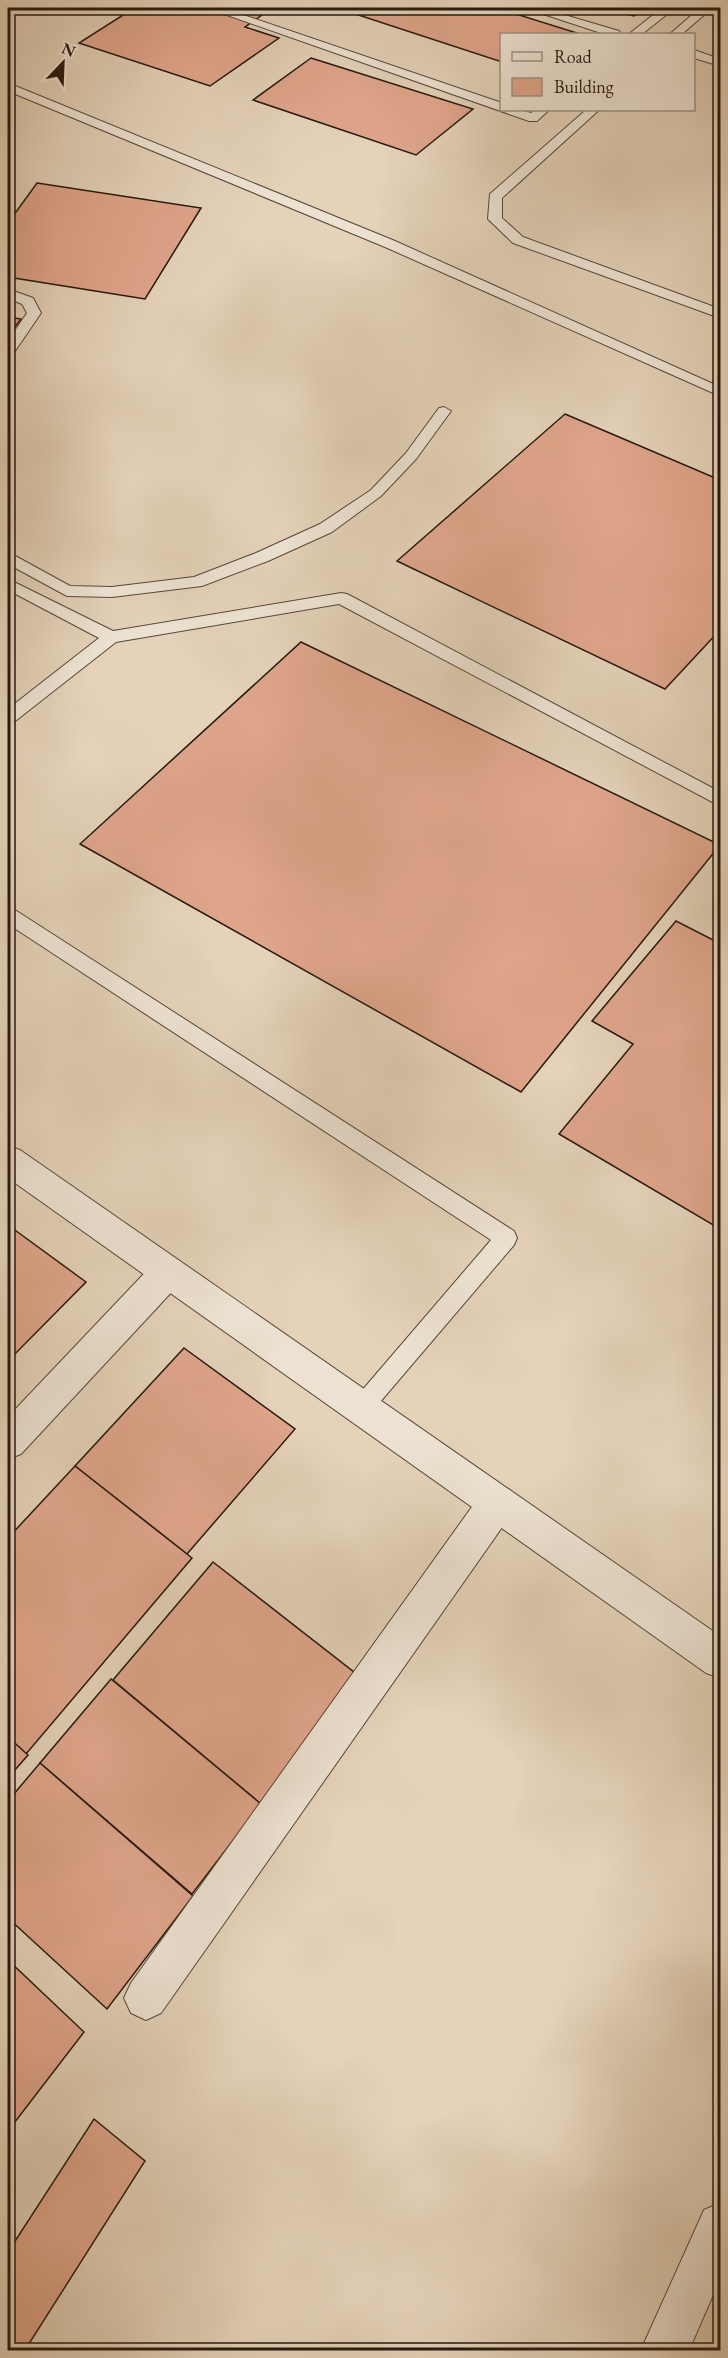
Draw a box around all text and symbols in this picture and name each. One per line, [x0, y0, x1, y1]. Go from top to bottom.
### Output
north arrow [33, 33, 93, 93]
legend [500, 33, 695, 111]
text: N [59, 37, 79, 62]
text: Road [554, 45, 593, 68]
text: Building [554, 75, 614, 98]

